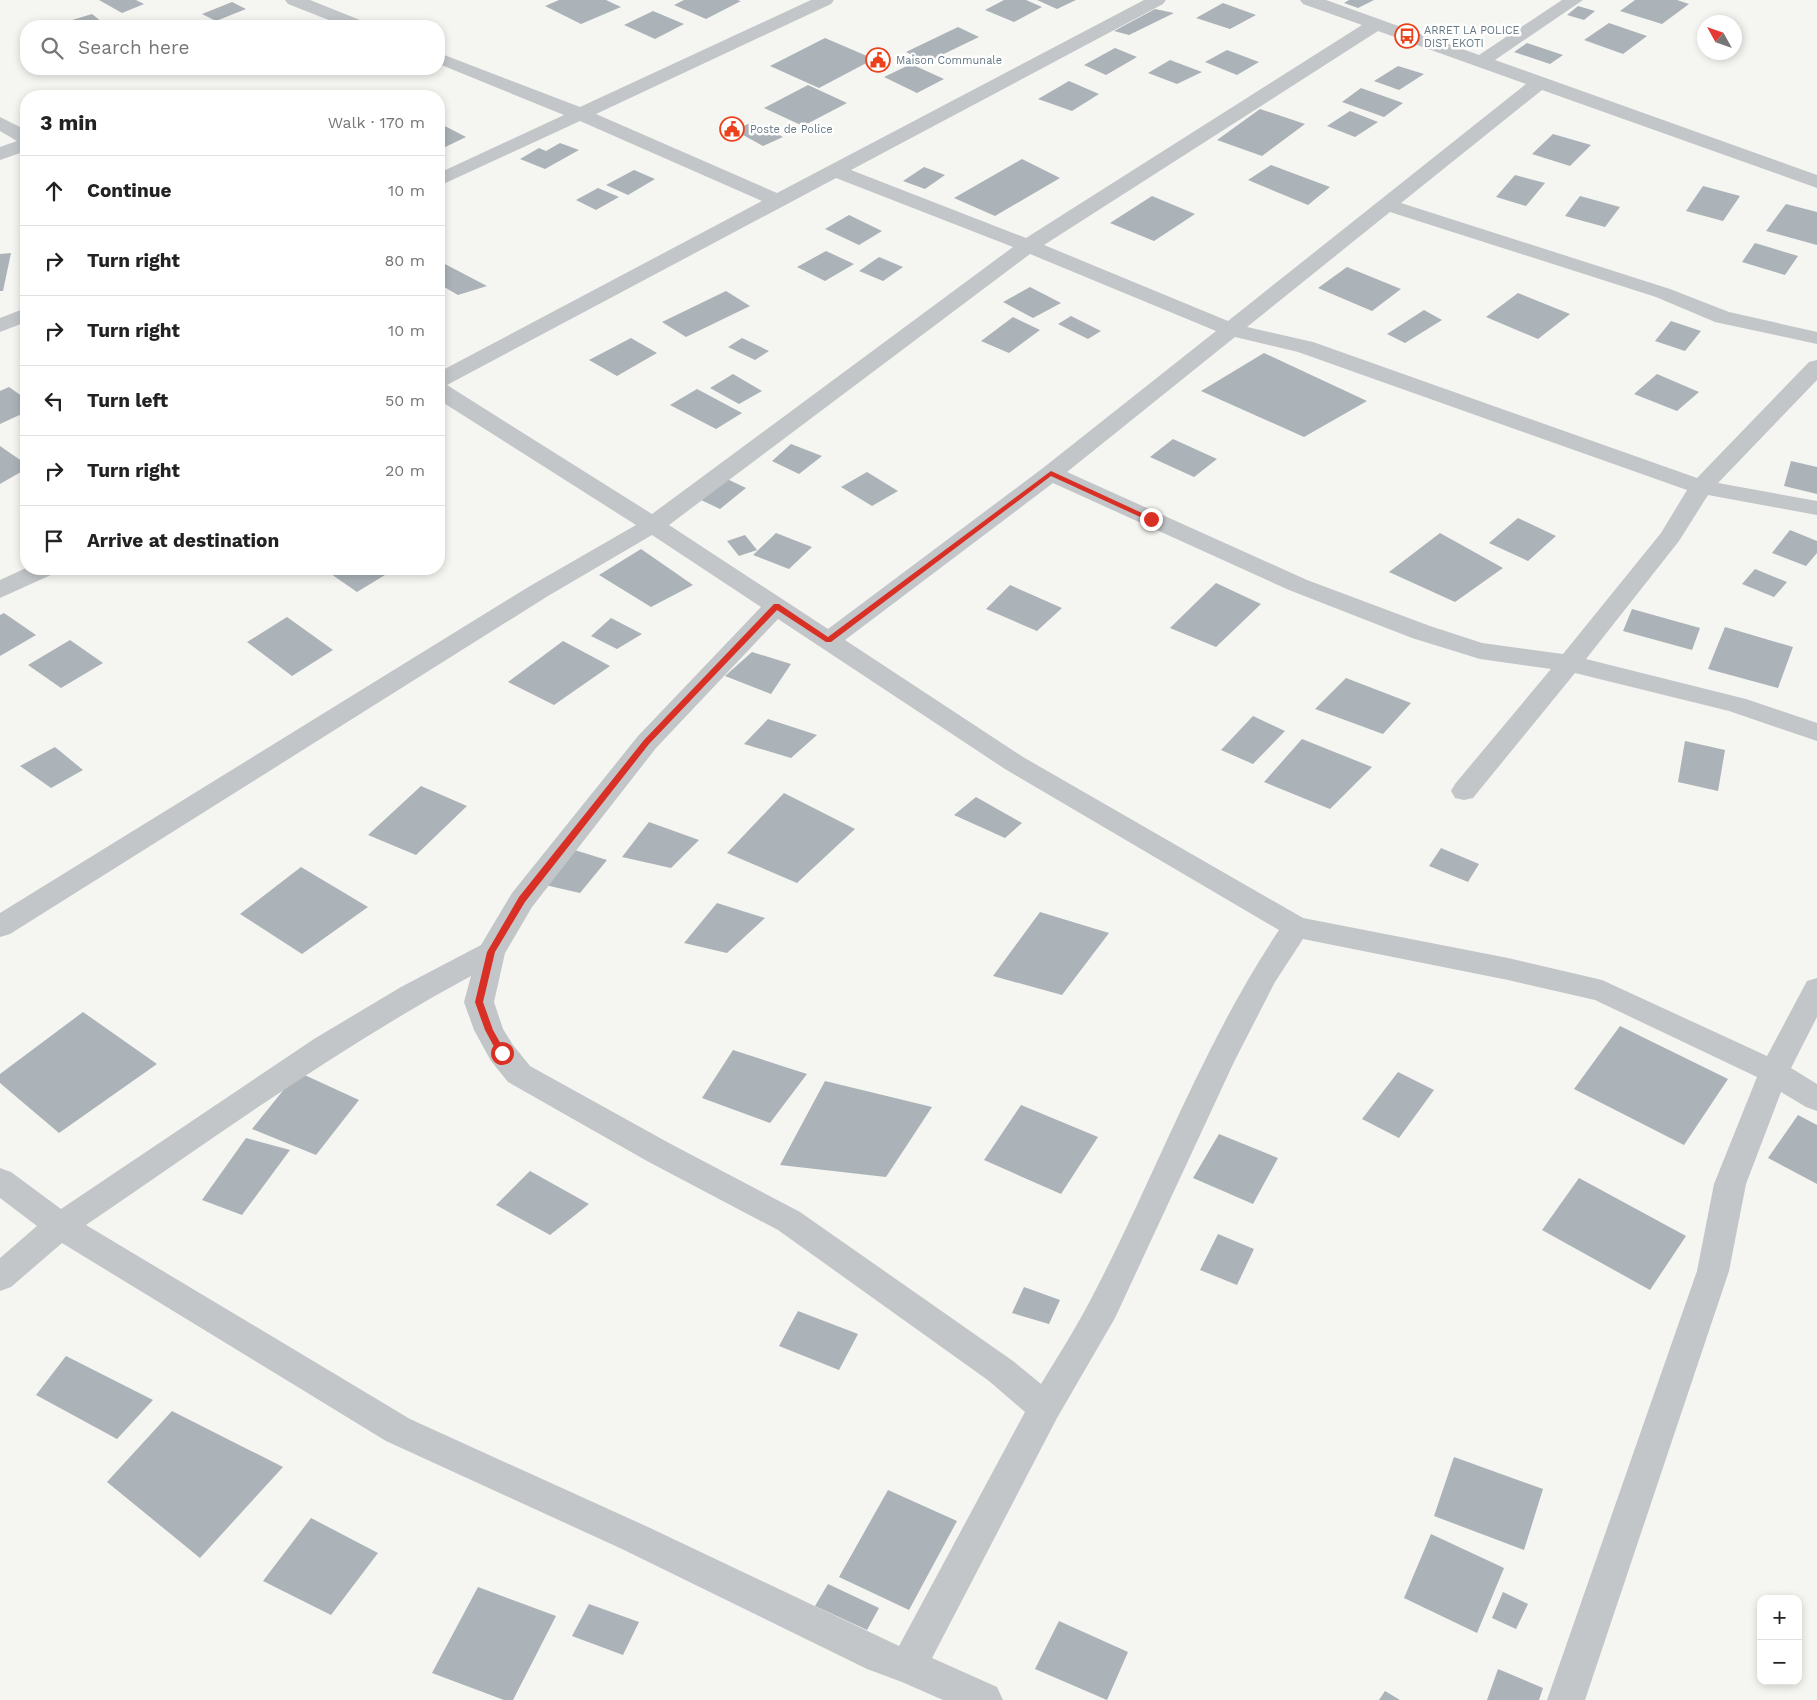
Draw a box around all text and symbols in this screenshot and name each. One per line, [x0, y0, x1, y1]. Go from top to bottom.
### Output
north arrow [1697, 15, 1742, 60]
search box [20, 20, 445, 75]
bus stop icon: ARRET LA POLICE DIST EKOTI [1394, 23, 1420, 49]
place label: ARRET LA POLICE DIST EKOTI [1424, 24, 1520, 50]
icon: search [38, 34, 66, 62]
text: Search here [78, 36, 189, 59]
public building icon: Maison Communale [865, 47, 891, 73]
place label: Maison Communale [896, 54, 1002, 67]
text: 3 min [40, 110, 97, 135]
text: Walk · 170 m [328, 113, 425, 132]
public building icon: Poste de Police [719, 116, 745, 142]
place label: Poste de Police [750, 123, 833, 136]
icon: ahead [40, 177, 68, 205]
text: Continue [87, 179, 171, 202]
text: 10 m [388, 181, 425, 200]
icon: right [40, 247, 68, 275]
text: Turn right [87, 249, 180, 272]
text: 80 m [384, 251, 425, 270]
icon: right [40, 317, 68, 345]
text: Turn right [87, 319, 180, 342]
text: 10 m [388, 321, 425, 340]
icon: left [40, 387, 68, 415]
text: Turn left [87, 389, 168, 412]
text: 50 m [385, 391, 425, 410]
icon: right [40, 457, 68, 485]
text: Turn right [87, 459, 180, 482]
text: 20 m [385, 461, 425, 480]
route end [1140, 508, 1163, 531]
icon: arrive [40, 527, 68, 555]
text: Arrive at destination [87, 529, 279, 552]
route start [491, 1042, 514, 1065]
map controls [1757, 1595, 1802, 1685]
button: + [1757, 1595, 1802, 1640]
button: − [1757, 1640, 1802, 1685]

